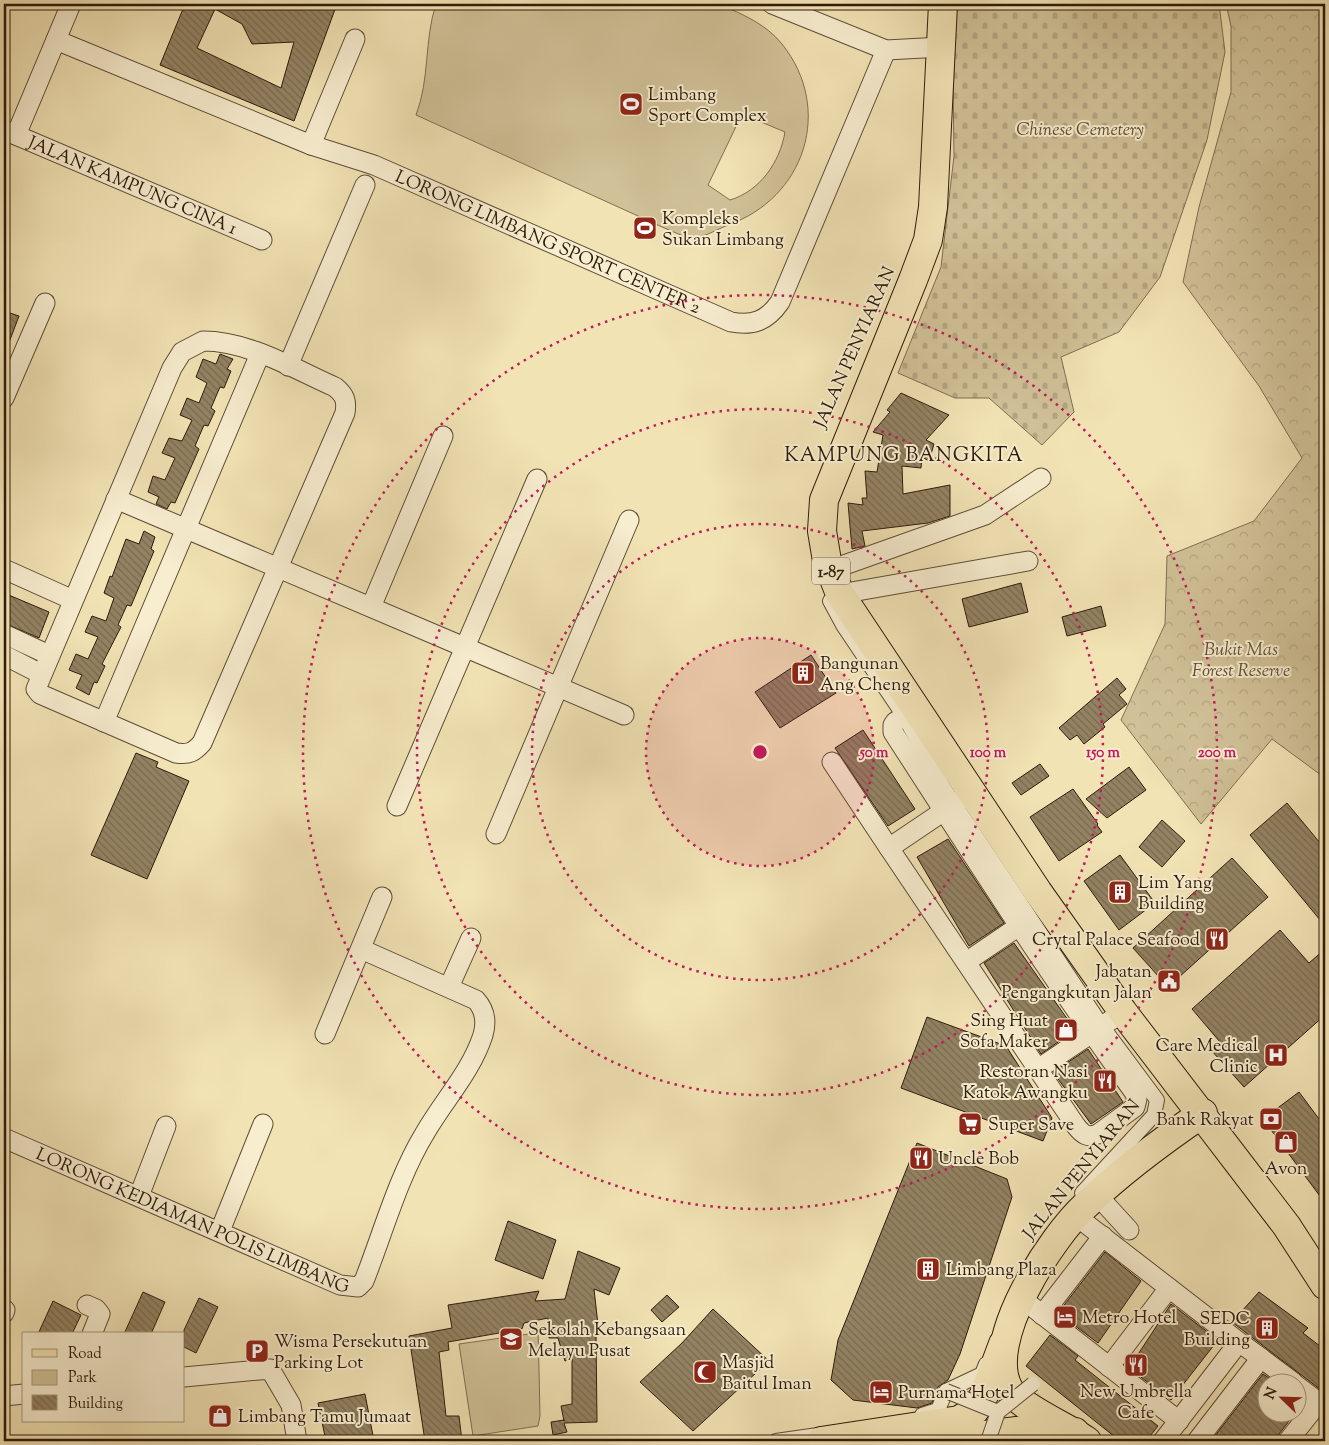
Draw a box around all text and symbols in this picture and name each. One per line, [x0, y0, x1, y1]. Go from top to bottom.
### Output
place label: Limbang Sport Complex [648, 83, 767, 130]
sports icon: Limbang Sport Complex [618, 91, 644, 117]
park label: Chinese Cemetery [1016, 118, 1144, 144]
street label: JALAN KAMPUNG CINA 1 [23, 130, 240, 243]
street label: LORONG LIMBANG SPORT CENTER 2 [391, 165, 704, 322]
place label: Kompleks Sukan Limbang [662, 207, 784, 254]
sports icon: Kompleks Sukan Limbang [632, 215, 658, 241]
street label: JALAN PENYIARAN [808, 263, 903, 434]
district label: KAMPUNG BANGKITA [784, 442, 1024, 471]
road number: 1-87 [812, 558, 850, 584]
park label: Bukit Mas Forest Reserve [1192, 638, 1290, 685]
place label: Bangunan Ang Cheng [820, 652, 910, 699]
building icon: Bangunan Ang Cheng [790, 660, 816, 686]
centre of rings [751, 743, 769, 761]
text: 50 m [859, 743, 889, 764]
text: 100 m [970, 743, 1007, 764]
text: 150 m [1086, 743, 1120, 764]
text: 200 m [1198, 743, 1237, 764]
place label: Lim Yang Building [1138, 871, 1212, 918]
building icon: Lim Yang Building [1107, 879, 1133, 905]
restaurant icon: Crytal Palace Seafood [1204, 926, 1230, 952]
place label: Crytal Palace Seafood [1032, 928, 1200, 954]
place label: Jabatan Pengangkutan Jalan [1001, 960, 1152, 1007]
public building icon: Jabatan Pengangkutan Jalan [1156, 968, 1182, 994]
place label: Sing Huat Sofa Maker [960, 1009, 1048, 1056]
shop icon: Sing Huat Sofa Maker [1053, 1017, 1079, 1043]
place label: Care Medical Clinic [1155, 1034, 1258, 1081]
hospital icon: Care Medical Clinic [1263, 1042, 1289, 1068]
place label: Restoran Nasi Katok Awangku [963, 1060, 1088, 1107]
restaurant icon: Restoran Nasi Katok Awangku [1092, 1068, 1118, 1094]
street label: JALAN PENYIARAN [1017, 1094, 1147, 1247]
bank icon: Bank Rakyat [1258, 1106, 1284, 1132]
place label: Bank Rakyat [1156, 1108, 1254, 1134]
supermarket icon: Super Save [957, 1111, 983, 1137]
place label: Super Save [988, 1113, 1074, 1139]
shop icon: Avon [1273, 1129, 1299, 1155]
street label: LORONG KEDIAMAN POLIS LIMBANG [31, 1142, 350, 1301]
restaurant icon: Uncle Bob [908, 1145, 934, 1171]
place label: Uncle Bob [938, 1147, 1019, 1173]
place label: Avon [1264, 1157, 1308, 1183]
building icon: Limbang Plaza [915, 1256, 941, 1282]
place label: Limbang Plaza [946, 1258, 1056, 1284]
hotel icon: Metro Hotel [1052, 1304, 1078, 1330]
place label: Metro Hotel [1082, 1306, 1177, 1332]
place label: SEDC Building [1184, 1307, 1250, 1354]
building icon: SEDC Building [1254, 1315, 1280, 1341]
place label: Sekolah Kebangsaan Melayu Pusat [528, 1318, 686, 1365]
school or university icon: Sekolah Kebangsaan Melayu Pusat [498, 1326, 524, 1352]
place label: Wisma Persekutuan Parking Lot [274, 1330, 428, 1377]
legend [22, 1332, 185, 1422]
parking icon: Wisma Persekutuan Parking Lot [244, 1338, 270, 1364]
text: Road [68, 1344, 102, 1365]
place label: Masjid Baitul Iman [722, 1351, 812, 1398]
restaurant icon: New Umbrella Cafe [1123, 1352, 1149, 1378]
mosque icon: Masjid Baitul Iman [692, 1359, 718, 1385]
text: Park [68, 1368, 97, 1389]
north arrow [1256, 1372, 1306, 1422]
hotel icon: Purnama Hotel [868, 1379, 894, 1405]
place label: New Umbrella Cafe [1080, 1380, 1192, 1427]
place label: Purnama Hotel [898, 1381, 1014, 1407]
text: N [1260, 1385, 1283, 1403]
text: Building [68, 1394, 123, 1415]
shop icon: Limbang Tamu Jumaat [207, 1403, 233, 1429]
place label: Limbang Tamu Jumaat [238, 1405, 411, 1431]

